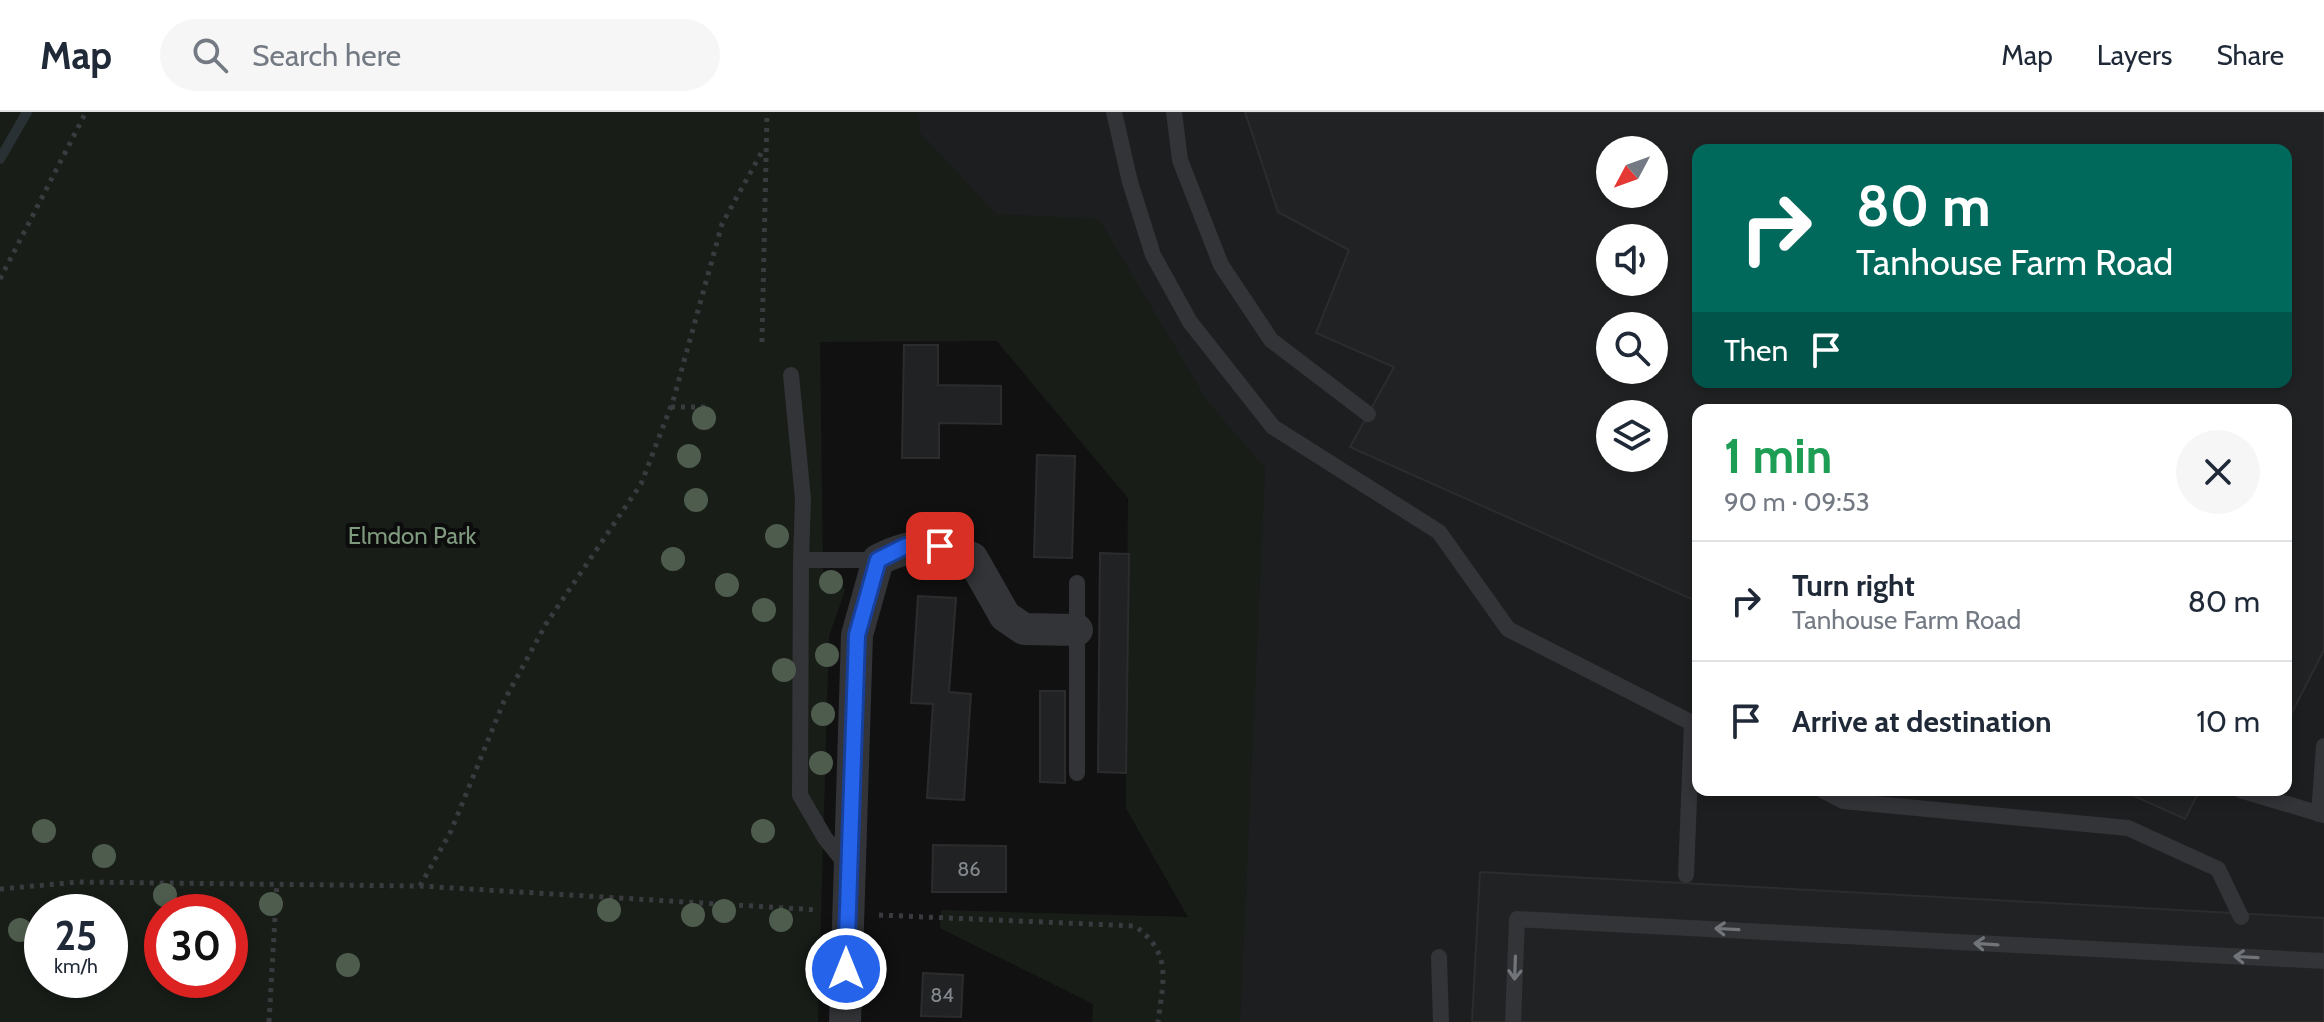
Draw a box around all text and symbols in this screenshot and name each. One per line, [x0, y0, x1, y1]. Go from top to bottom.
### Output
search box [160, 19, 720, 91]
text: Map [40, 32, 112, 79]
icon: search [188, 33, 232, 77]
text: Search here [252, 37, 401, 74]
text: Map [2001, 38, 2053, 72]
text: Layers [2097, 38, 2172, 72]
text: Share [2216, 38, 2284, 72]
north arrow [1596, 136, 1668, 208]
map controls [1596, 136, 1668, 472]
text: 80 m [1856, 172, 1991, 240]
icon: right [1724, 176, 1828, 280]
button: sound [1596, 224, 1668, 296]
text: Tanhouse Farm Road [1856, 240, 2173, 284]
button: search [1596, 312, 1668, 384]
icon: arrive [1804, 328, 1848, 372]
text: Then [1724, 332, 1788, 369]
button: layers [1596, 400, 1668, 472]
text: 1 min [1724, 427, 1832, 485]
button: close [2176, 430, 2260, 514]
text: 90 m · 09:53 [1724, 486, 1870, 518]
pin [906, 512, 974, 580]
park label: Elmdon Park [348, 521, 477, 550]
icon: arrive [918, 524, 962, 568]
text: Turn right [1792, 567, 1915, 604]
icon: right [1724, 579, 1768, 623]
text: 80 m [2188, 583, 2260, 620]
text: Tanhouse Farm Road [1792, 604, 2021, 636]
icon: arrive [1724, 699, 1768, 743]
text: Arrive at destination [1792, 703, 2052, 740]
text: 10 m [2196, 703, 2260, 740]
house number: 86 [957, 857, 981, 881]
speed limit sign: 30 [144, 894, 248, 998]
text: 25 [55, 911, 97, 960]
one-way arrow [1714, 922, 1741, 937]
position arrow [804, 927, 888, 1011]
one-way arrow [1973, 936, 2000, 951]
one-way arrow [2233, 950, 2260, 965]
text: km/h [54, 954, 98, 978]
one-way arrow [1507, 954, 1523, 981]
house number: 84 [930, 983, 954, 1007]

